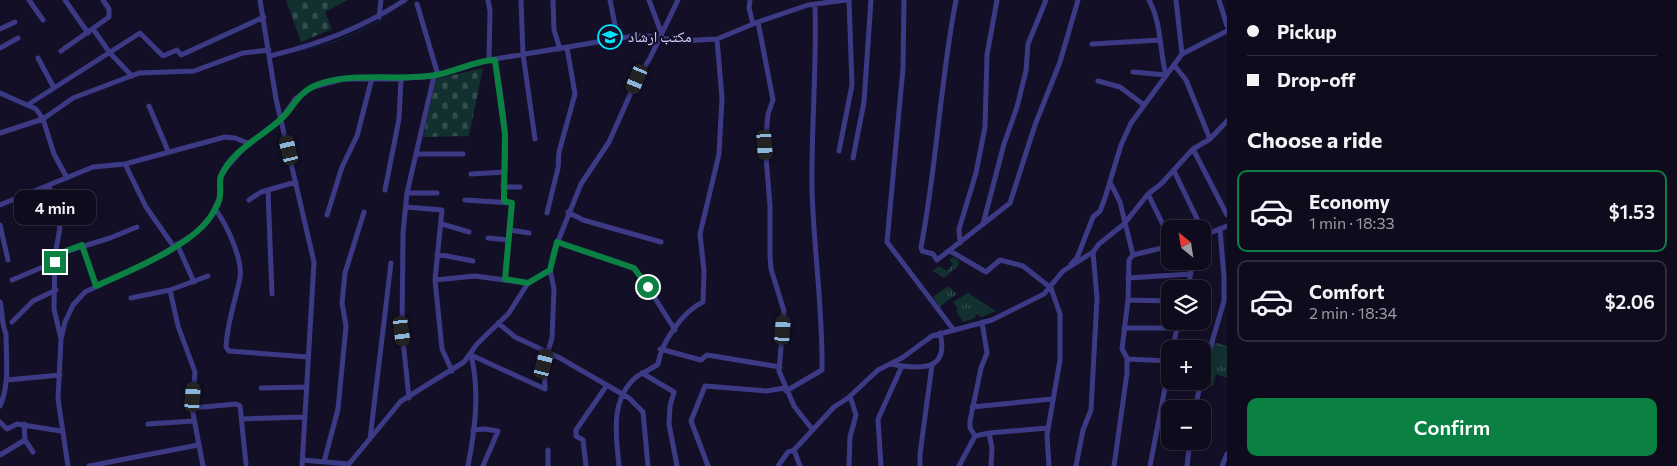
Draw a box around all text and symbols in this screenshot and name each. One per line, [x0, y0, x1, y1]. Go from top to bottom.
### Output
text: Pickup [1277, 20, 1337, 43]
school or university icon: مکتب ارشاد [597, 24, 623, 50]
place label: مکتب ارشاد [628, 27, 692, 46]
car [624, 62, 649, 96]
text: Drop-off [1277, 68, 1356, 91]
text: Choose a ride [1247, 126, 1382, 153]
car [756, 130, 773, 160]
car [278, 134, 299, 166]
icon: car [1249, 189, 1294, 234]
callout: 4 min [14, 190, 96, 224]
text: Economy [1309, 190, 1390, 213]
text: 4 min [35, 198, 75, 217]
text: $1.53 [1609, 200, 1655, 223]
text: 1 min · 18:33 [1309, 213, 1395, 232]
north arrow [1161, 220, 1211, 270]
map controls [1161, 220, 1211, 450]
route end [44, 251, 66, 273]
route start [637, 276, 659, 298]
icon: car [1249, 279, 1294, 324]
button: layers [1161, 280, 1211, 330]
text: Comfort [1309, 280, 1385, 303]
text: $2.06 [1605, 290, 1655, 313]
text: 2 min · 18:34 [1309, 303, 1397, 322]
car [392, 315, 411, 347]
car [774, 315, 791, 345]
button: + [1161, 340, 1211, 390]
car [533, 348, 554, 380]
car [184, 382, 201, 412]
button: Confirm [1247, 398, 1657, 456]
button: − [1161, 400, 1211, 450]

